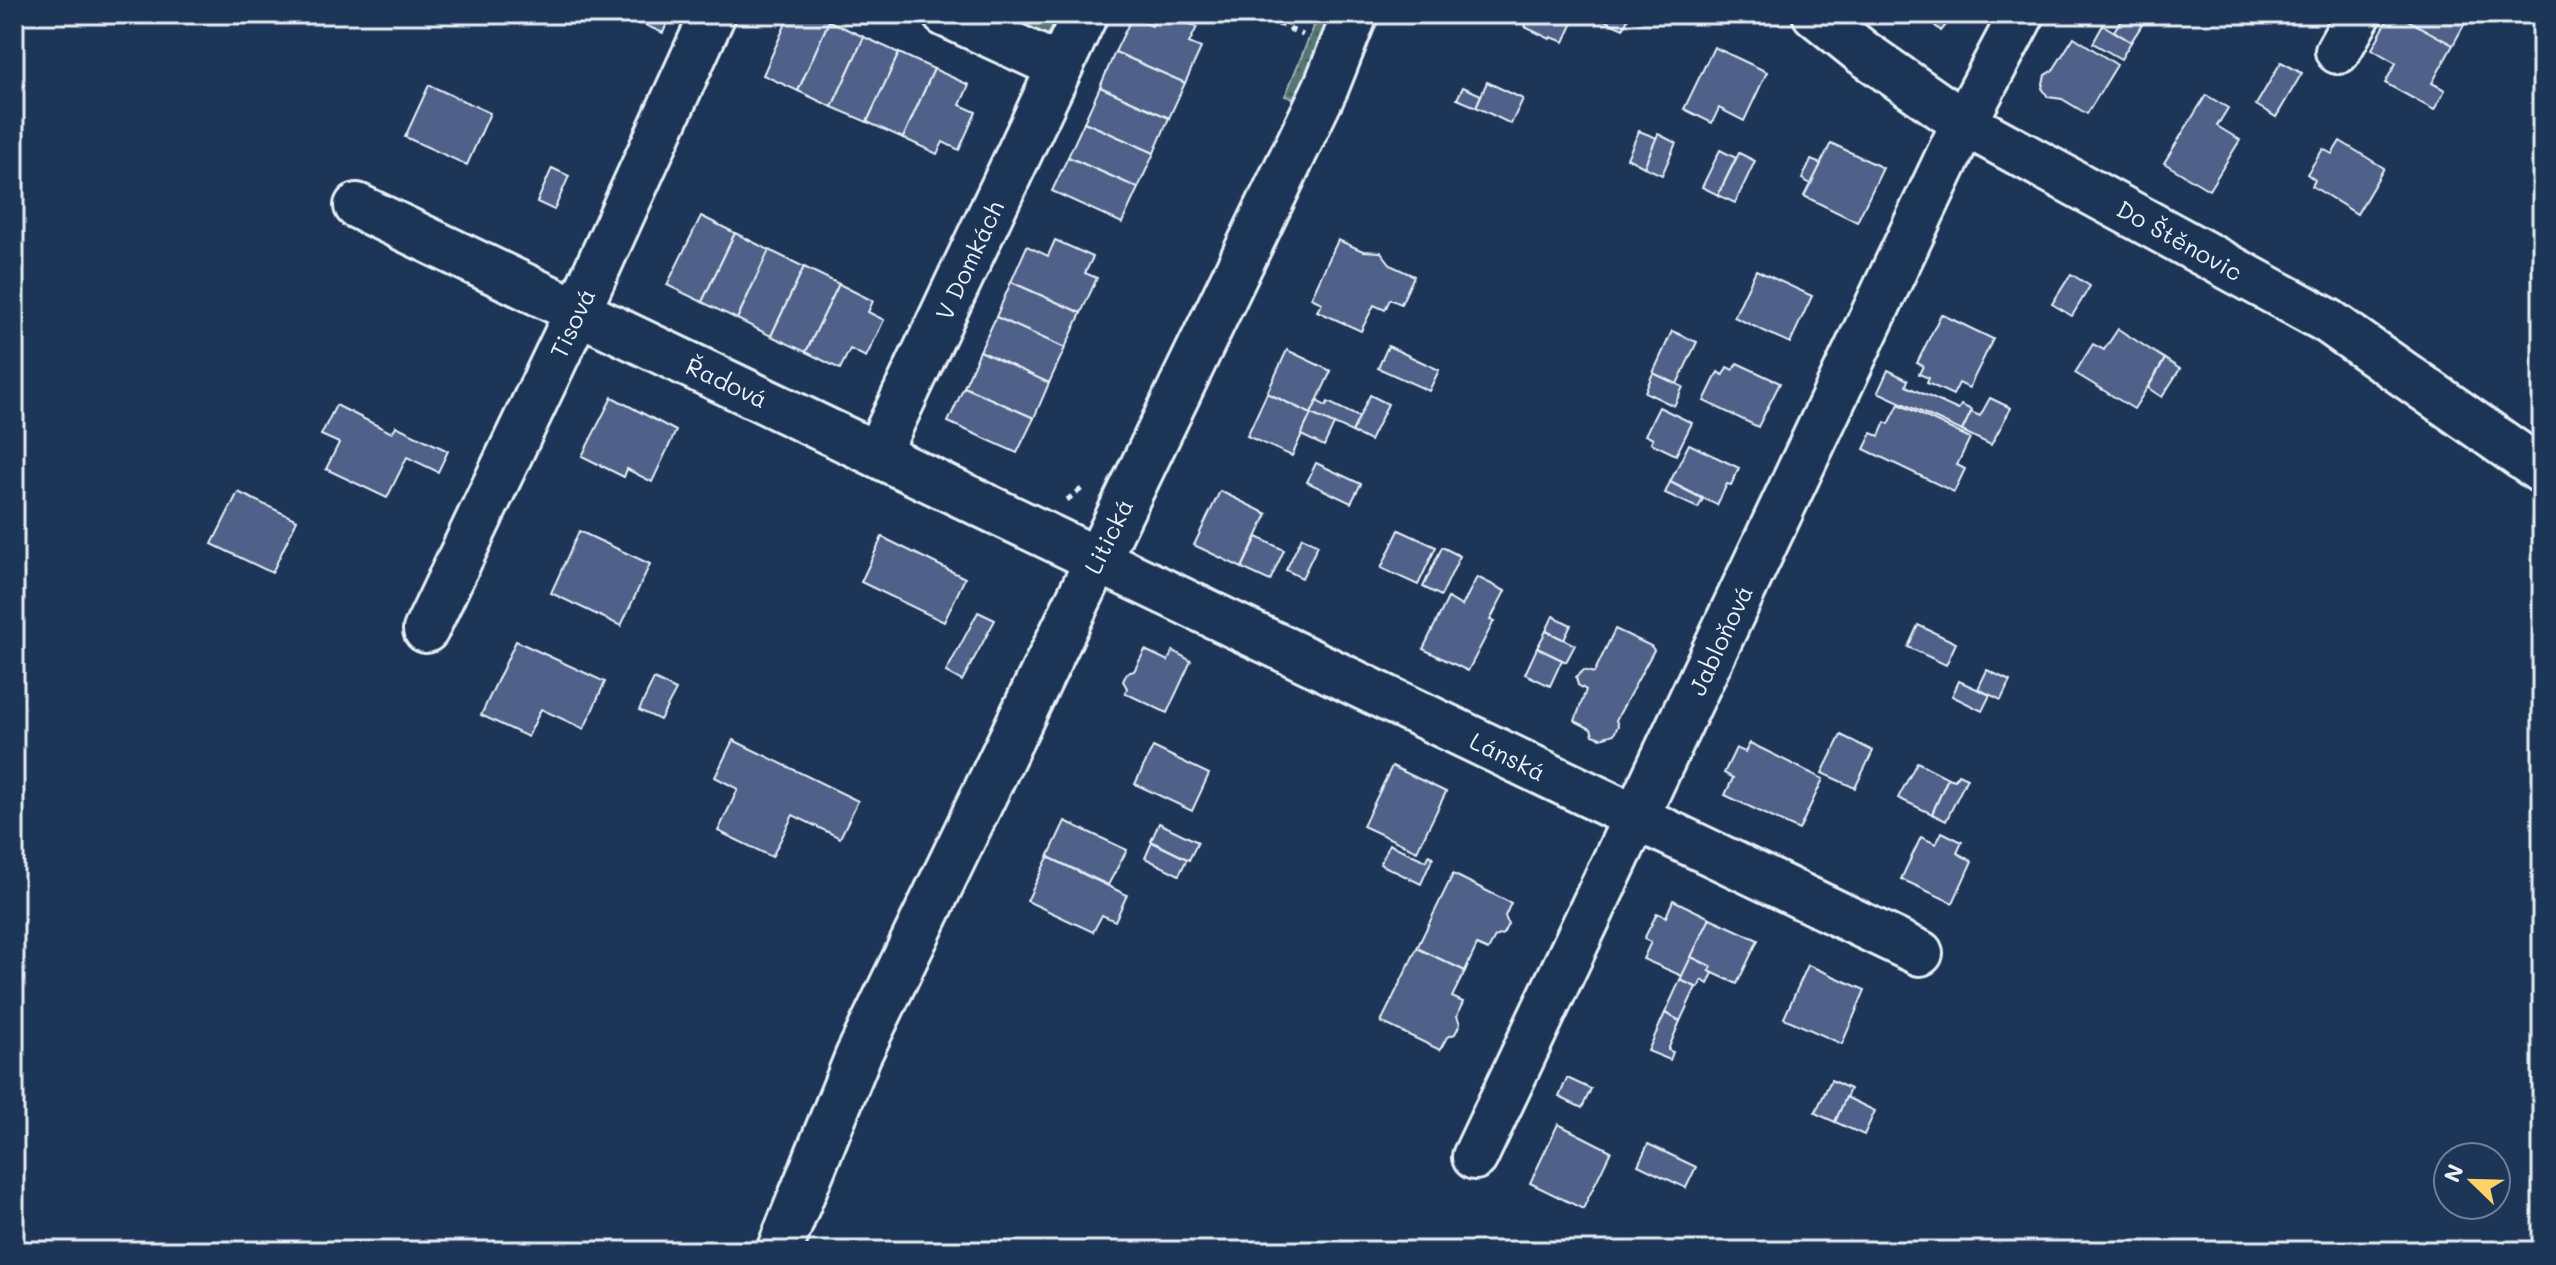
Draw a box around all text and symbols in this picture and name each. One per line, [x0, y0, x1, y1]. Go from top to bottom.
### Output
street label: Do Štěnovic [2112, 193, 2248, 287]
street label: V Domkách [928, 195, 1010, 325]
street label: Tisová [542, 283, 602, 363]
street label: Řadová [681, 350, 773, 414]
street label: Litická [1077, 493, 1139, 579]
street label: Jabloňová [1681, 580, 1759, 700]
street label: Lánská [1465, 724, 1551, 788]
north arrow [2432, 1141, 2512, 1221]
text: N [2437, 1160, 2470, 1186]

